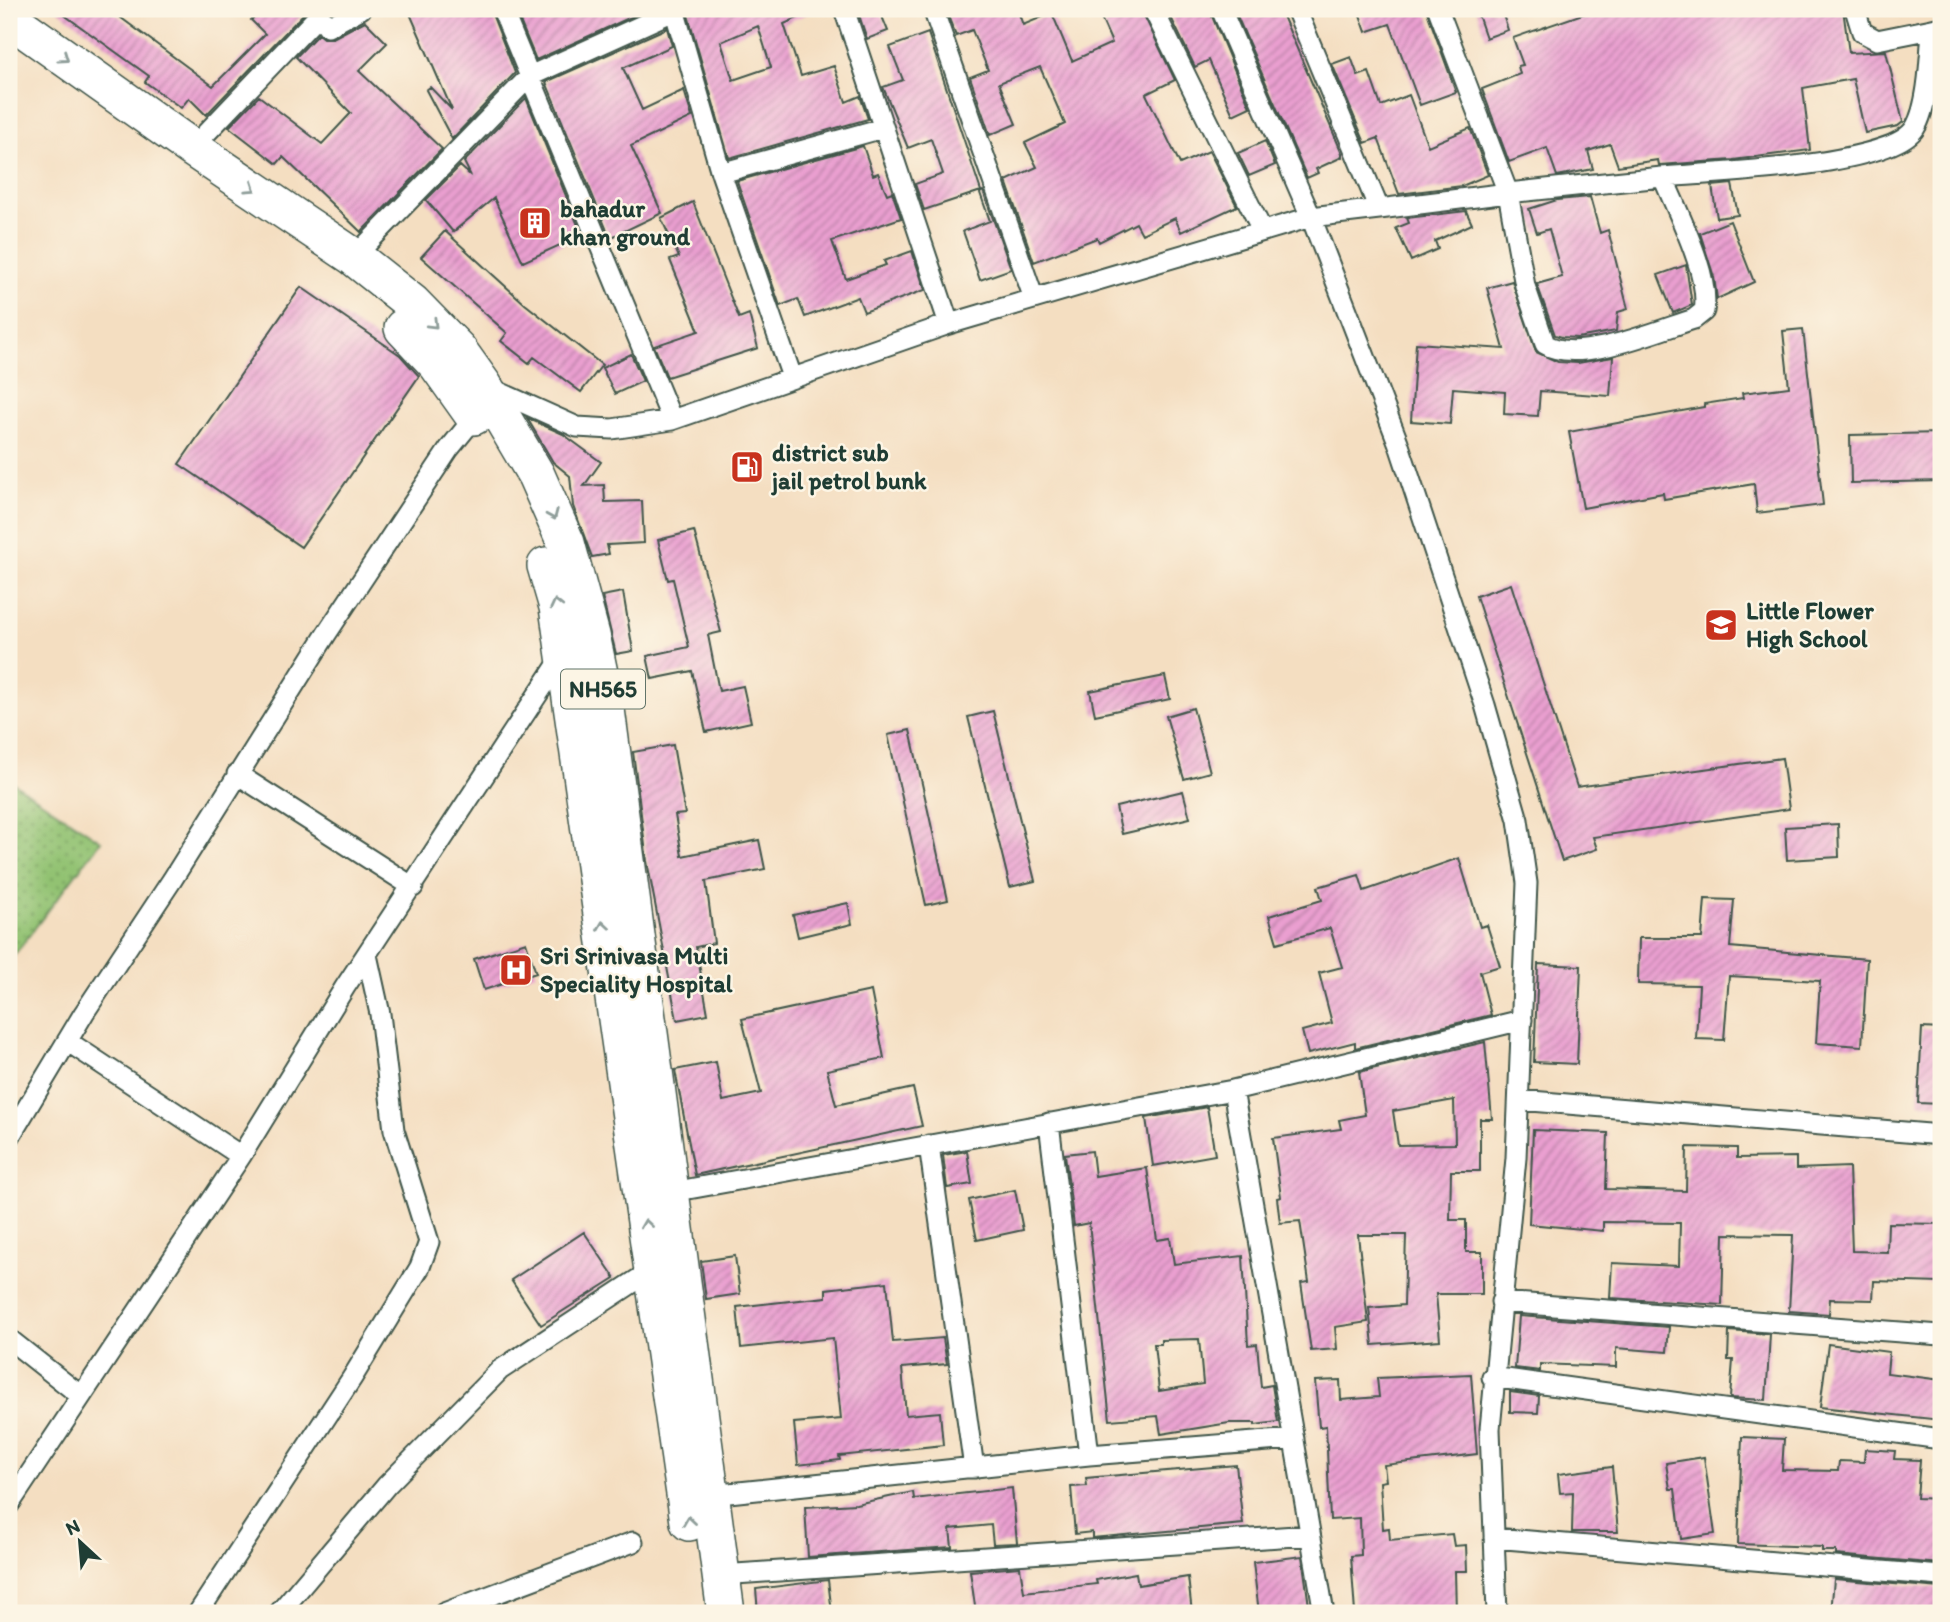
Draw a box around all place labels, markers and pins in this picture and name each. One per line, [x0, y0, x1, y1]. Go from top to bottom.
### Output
place label: bahadur khan ground [560, 194, 691, 252]
building icon: bahadur khan ground [516, 204, 554, 242]
place label: district sub jail petrol bunk [771, 438, 927, 496]
fuel station icon: district sub jail petrol bunk [728, 448, 766, 486]
place label: Little Flower High School [1746, 596, 1874, 654]
school or university icon: Little Flower High School [1702, 606, 1740, 644]
place label: Sri Srinivasa Multi Speciality Hospital [540, 941, 733, 999]
hospital icon: Sri Srinivasa Multi Speciality Hospital [497, 951, 535, 989]

